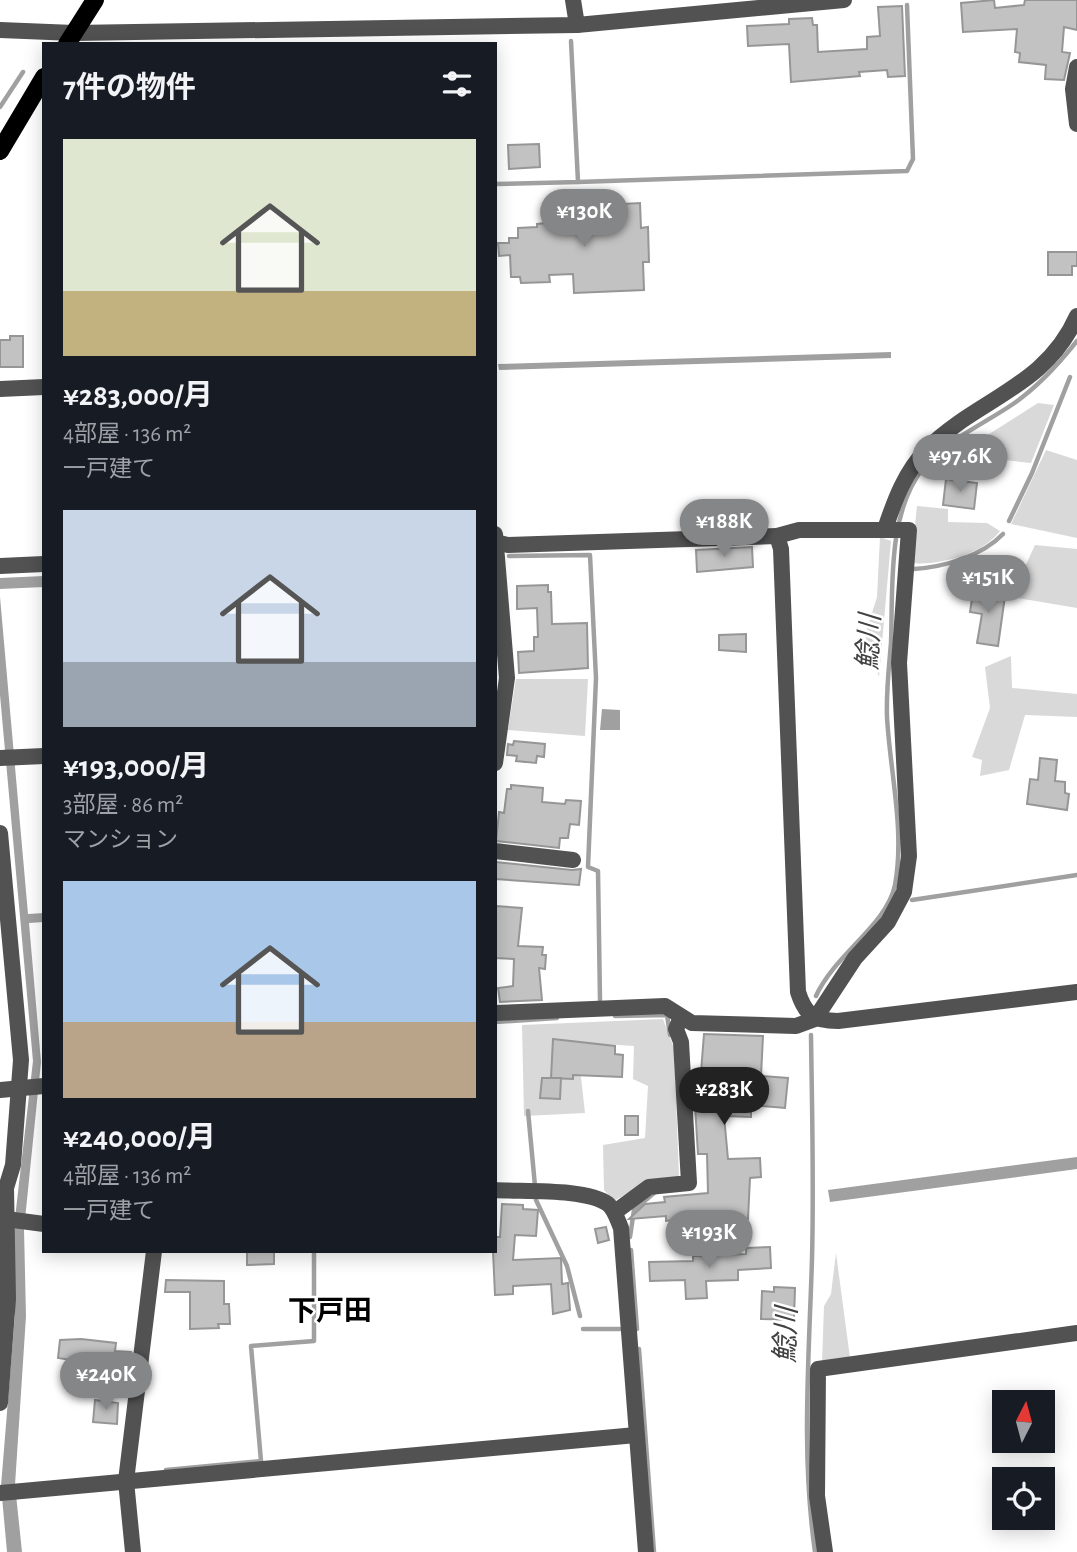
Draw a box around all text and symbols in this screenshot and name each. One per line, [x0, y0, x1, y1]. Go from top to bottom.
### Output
icon: filters [438, 65, 476, 103]
text: 7件の物件 [63, 73, 196, 103]
icon: home [207, 185, 333, 311]
pin: ¥130K [535, 190, 633, 249]
text: ¥130K [556, 200, 612, 223]
text: ¥283,000/月 [63, 381, 213, 411]
text: 4部屋 · 136 m² [63, 423, 191, 446]
pin: ¥97.6K [903, 434, 1017, 494]
text: ¥97.6K [929, 445, 991, 468]
text: 一戸建て [63, 458, 155, 481]
pin: ¥188K [675, 500, 773, 559]
text: ¥188K [696, 510, 752, 533]
icon: home [207, 556, 333, 682]
pin: ¥151K [939, 556, 1037, 615]
text: ¥151K [962, 566, 1014, 589]
water label: 鯰川 [853, 610, 886, 671]
text: ¥193,000/月 [63, 752, 209, 782]
text: 3部屋 · 86 m² [63, 794, 183, 817]
text: マンション [63, 829, 178, 852]
icon: home [207, 927, 333, 1053]
pin: ¥283K [675, 1068, 773, 1127]
text: ¥283K [695, 1078, 753, 1101]
text: ¥240,000/月 [63, 1123, 216, 1153]
text: 4部屋 · 136 m² [63, 1165, 191, 1188]
text: 一戸建て [63, 1200, 155, 1223]
pin: ¥193K [660, 1210, 758, 1270]
text: ¥193K [682, 1221, 736, 1244]
district label: 下戸田 [288, 1297, 372, 1326]
water label: 鯰川 [770, 1303, 802, 1363]
pin: ¥240K [57, 1352, 155, 1412]
text: ¥240K [76, 1363, 136, 1386]
north arrow [992, 1390, 1055, 1452]
map controls [992, 1390, 1055, 1530]
button: locate [992, 1467, 1055, 1530]

